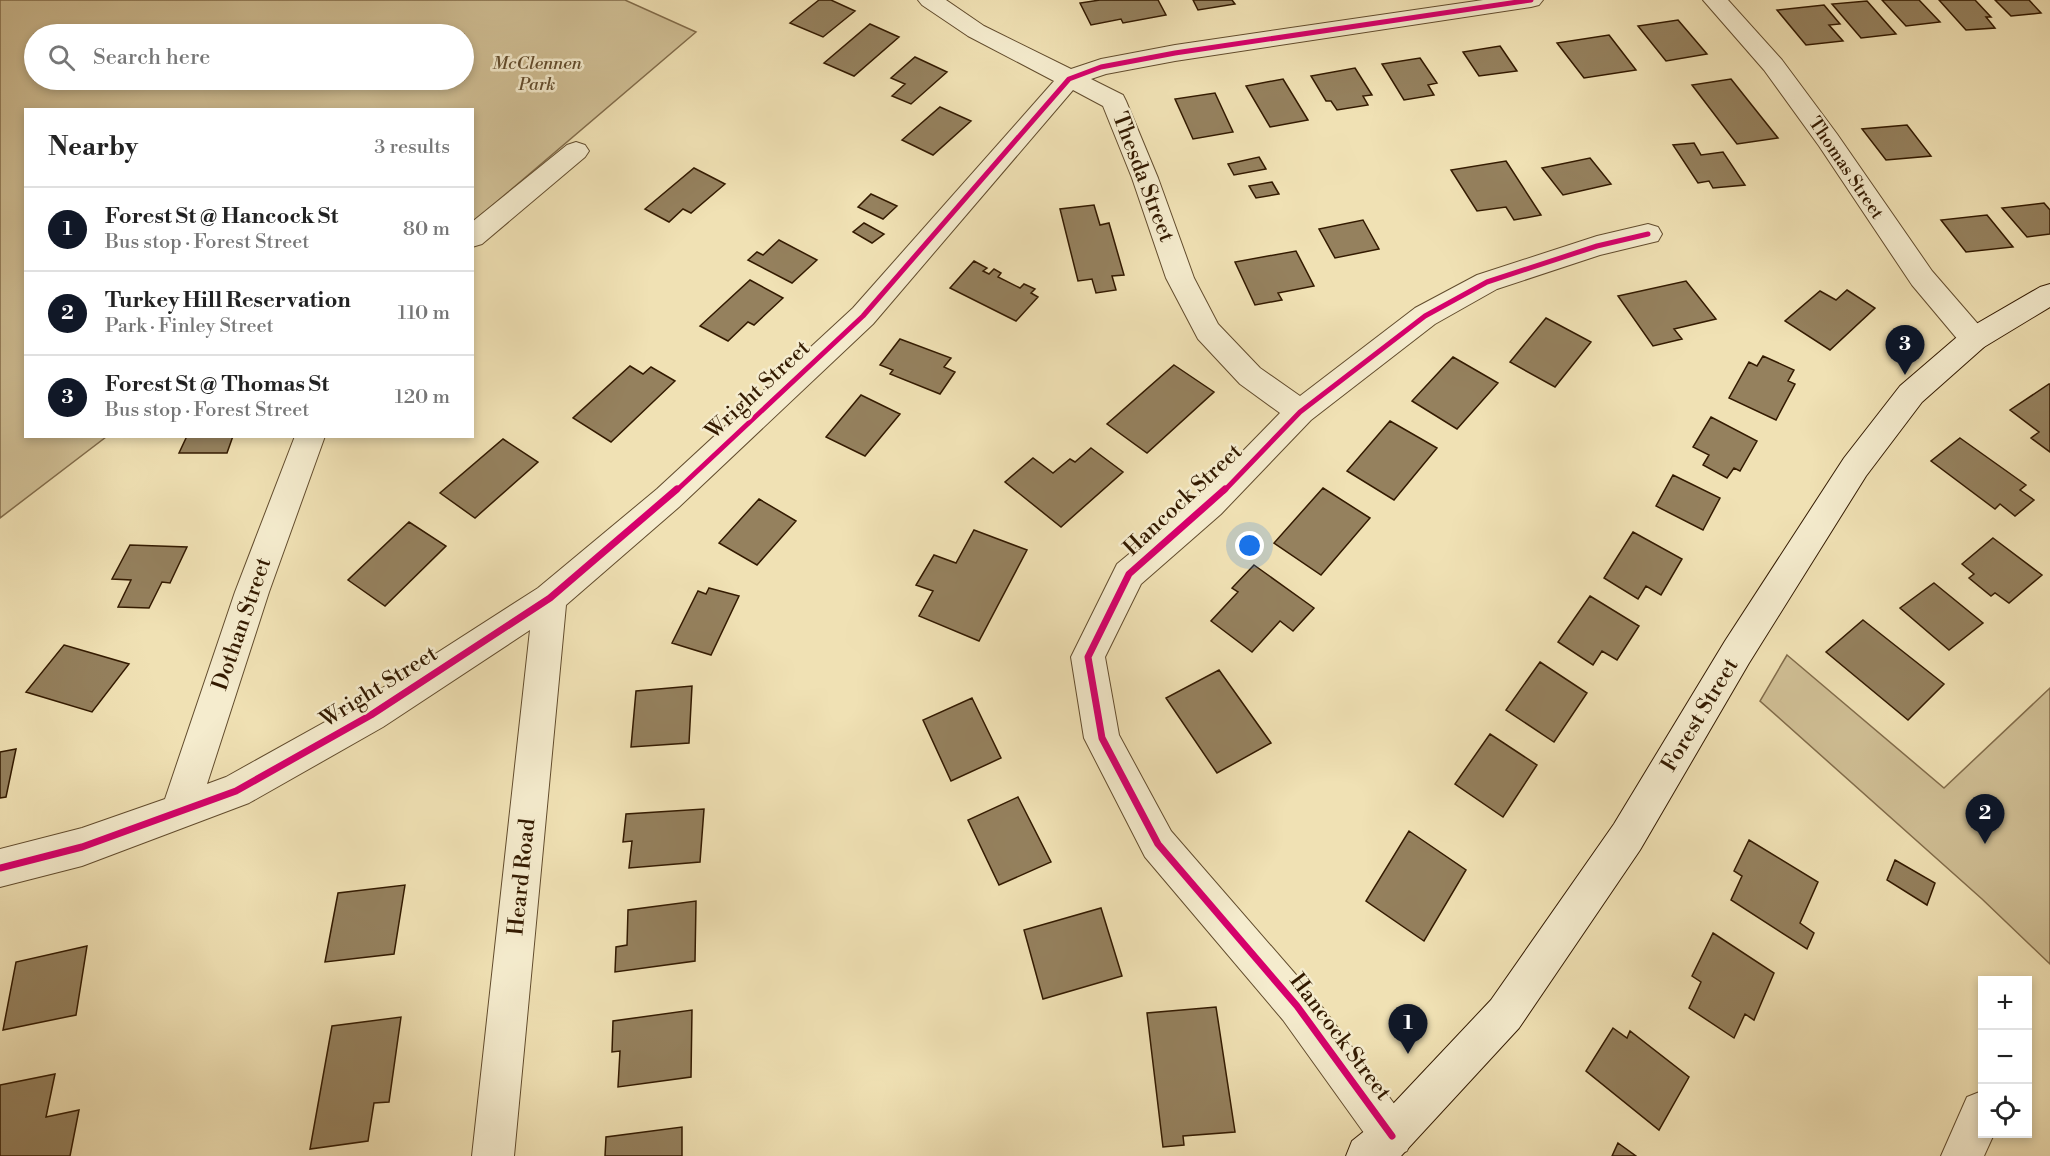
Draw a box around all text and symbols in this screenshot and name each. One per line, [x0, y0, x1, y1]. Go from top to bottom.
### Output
search box [24, 24, 474, 90]
icon: search [45, 41, 78, 74]
text: Search here [93, 44, 210, 71]
park label: McClennen Park [492, 52, 583, 96]
street label: Thesda Street [1106, 108, 1180, 246]
street label: Thomas Street [1803, 112, 1889, 224]
text: Nearby [48, 131, 138, 163]
text: 3 results [374, 135, 450, 160]
text: Forest St @ Hancock St [105, 203, 338, 230]
text: 1 [63, 217, 72, 242]
text: 80 m [403, 217, 450, 242]
text: Bus stop · Forest Street [105, 230, 309, 255]
text: Turkey Hill Reservation [105, 287, 351, 314]
text: 2 [61, 301, 74, 326]
text: 110 m [398, 301, 450, 326]
text: Park · Finley Street [105, 314, 274, 339]
pin: 3 [1886, 326, 1924, 375]
street label: Wright Street [699, 335, 816, 446]
text: Forest St @ Thomas St [105, 371, 329, 398]
text: 3 [61, 385, 74, 410]
text: 120 m [395, 385, 450, 410]
text: Bus stop · Forest Street [105, 398, 309, 423]
street label: Hancock Street [1118, 438, 1248, 562]
your location [1235, 531, 1264, 560]
street label: Dothan Street [207, 554, 277, 694]
street label: Wright Street [315, 640, 443, 734]
street label: Forest Street [1656, 653, 1745, 777]
pin: 2 [1966, 794, 2004, 844]
street label: Heard Road [502, 817, 542, 937]
street label: Hancock Street [1283, 968, 1397, 1106]
map controls [1978, 976, 2032, 1138]
button: + [1978, 976, 2032, 1030]
pin: 1 [1388, 1004, 1428, 1054]
button: − [1978, 1030, 2032, 1084]
button: locate [1978, 1084, 2032, 1138]

